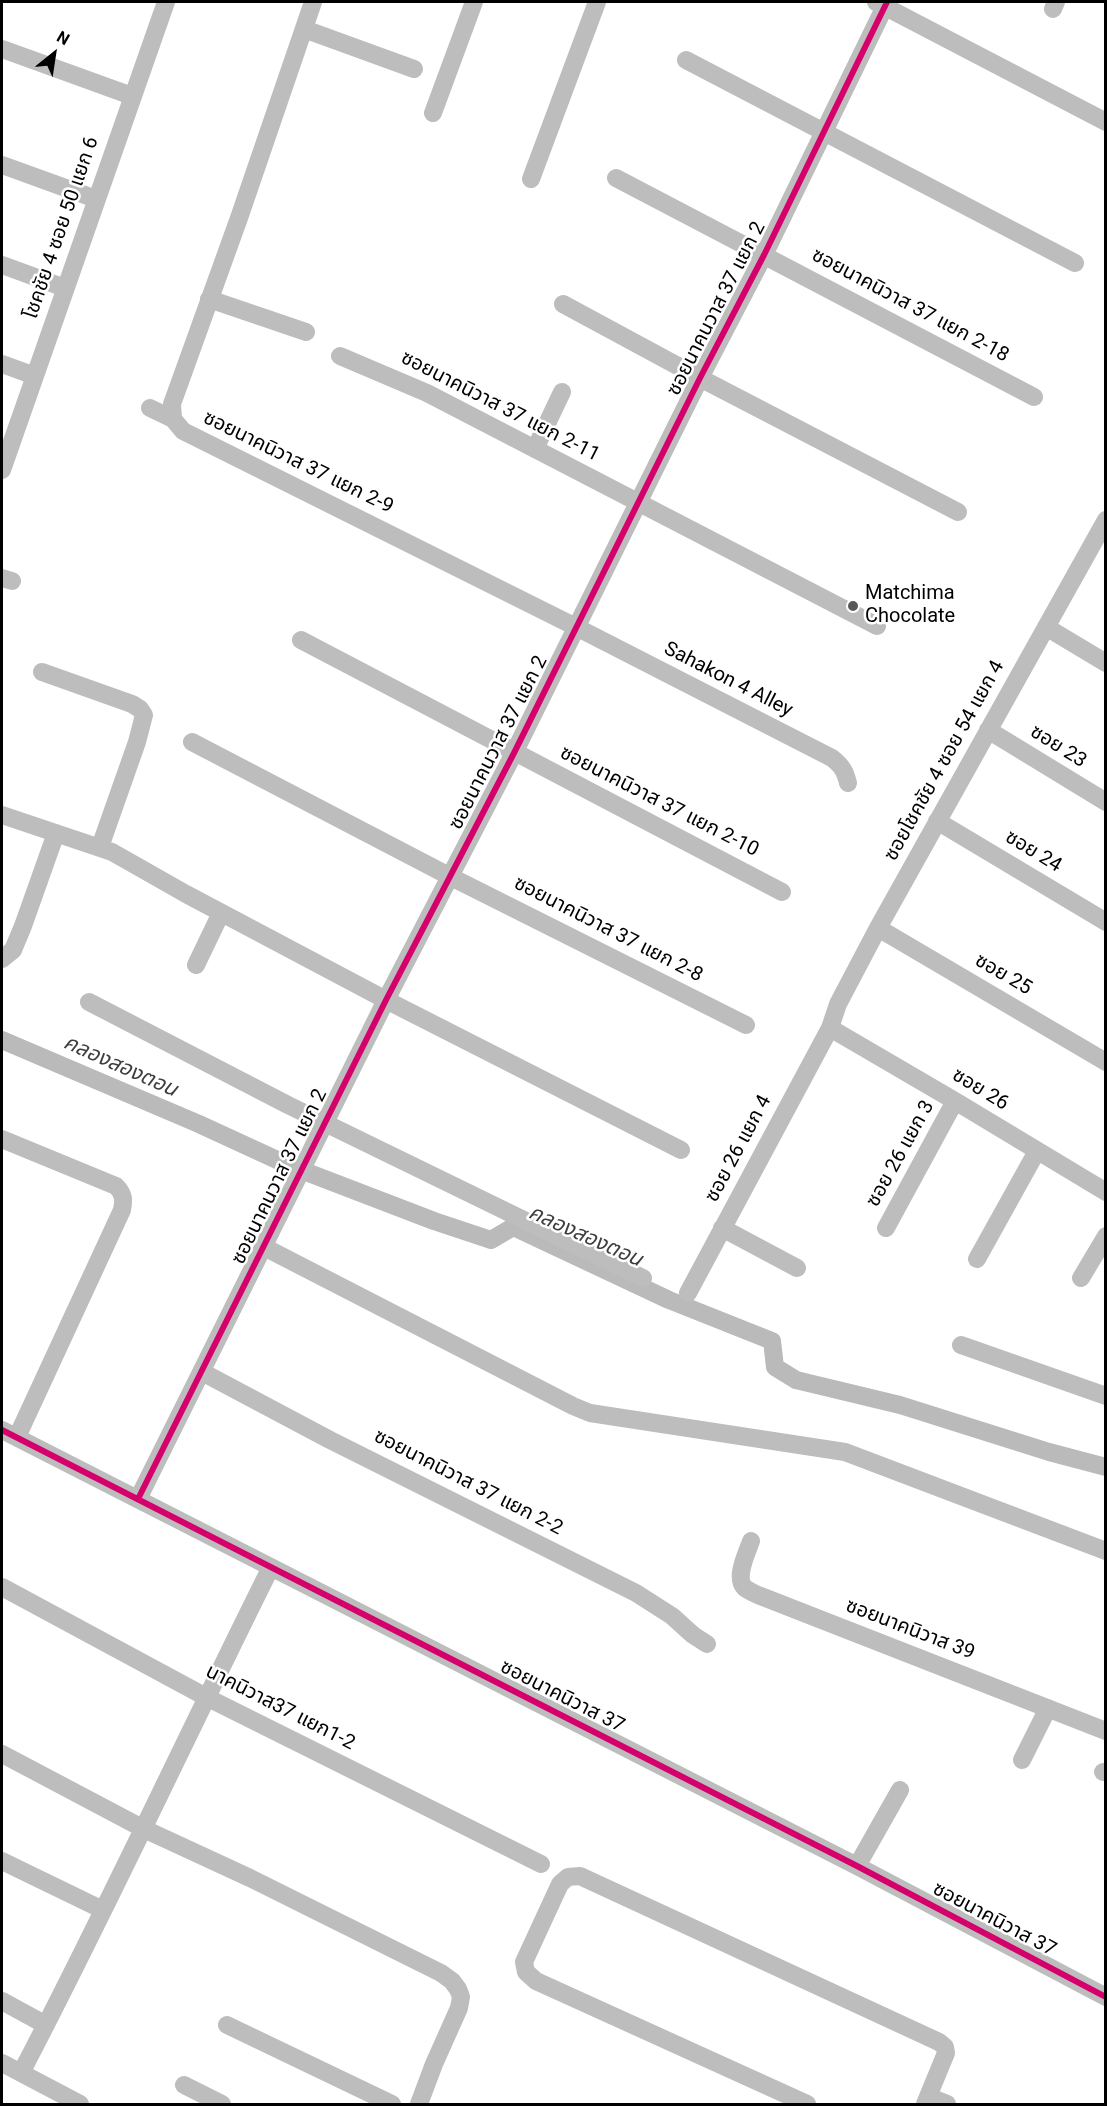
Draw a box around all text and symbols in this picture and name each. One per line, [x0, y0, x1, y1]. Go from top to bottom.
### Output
north arrow [24, 24, 84, 84]
text: N [54, 27, 73, 49]
street label: โชคชัย 4 ซอย 50 แยก 6 [20, 134, 104, 322]
street label: ซอยนาคนวาส 37 แยก 2 [663, 218, 771, 400]
street label: ซอยนาคนิวาส 37 แยก 2-18 [807, 244, 1013, 368]
street label: ซอยนาคนิวาส 37 แยก 2-11 [397, 346, 603, 468]
street label: ซอยนาคนิวาส 37 แยก 2-9 [199, 406, 397, 520]
place label: Matchima Chocolate [865, 582, 955, 629]
marker: Matchima Chocolate [846, 599, 860, 613]
street label: Sahakon 4 Alley [660, 637, 796, 723]
street label: ซอยนาคนวาส 37 แยก 2 [445, 652, 553, 834]
street label: ซอยโชคชัย 4 ซอย 54 แยก 4 [880, 657, 1010, 865]
street label: ซอย 23 [1025, 720, 1091, 774]
street label: ซอยนาคนิวาส 37 แยก 2-10 [556, 741, 762, 863]
street label: ซอย 24 [1000, 826, 1066, 878]
street label: ซอยนาคนิวาส 37 แยก 2-8 [510, 872, 706, 988]
street label: ซอย 25 [970, 949, 1036, 1001]
water label: คลองสองตอน [59, 1031, 181, 1103]
street label: ซอย 26 [947, 1064, 1013, 1116]
street label: ซอยนาคนวาส 37 แยก 2 [227, 1085, 333, 1269]
street label: ซอย 26 แยก 4 [701, 1091, 777, 1207]
street label: ซอย 26 แยก 3 [862, 1097, 940, 1211]
water label: คลองสองตอน [524, 1201, 646, 1273]
street label: ซอยนาคนิวาส 37 แยก 2-2 [370, 1425, 566, 1541]
street label: ซอยนาคนิวาส 39 [842, 1594, 978, 1666]
street label: ซอยนาคนิวาส 37 [496, 1655, 628, 1739]
street label: นาคนิวาส37 แยก1-2 [201, 1660, 359, 1756]
street label: ซอยนาคนิวาส 37 [928, 1877, 1060, 1963]

